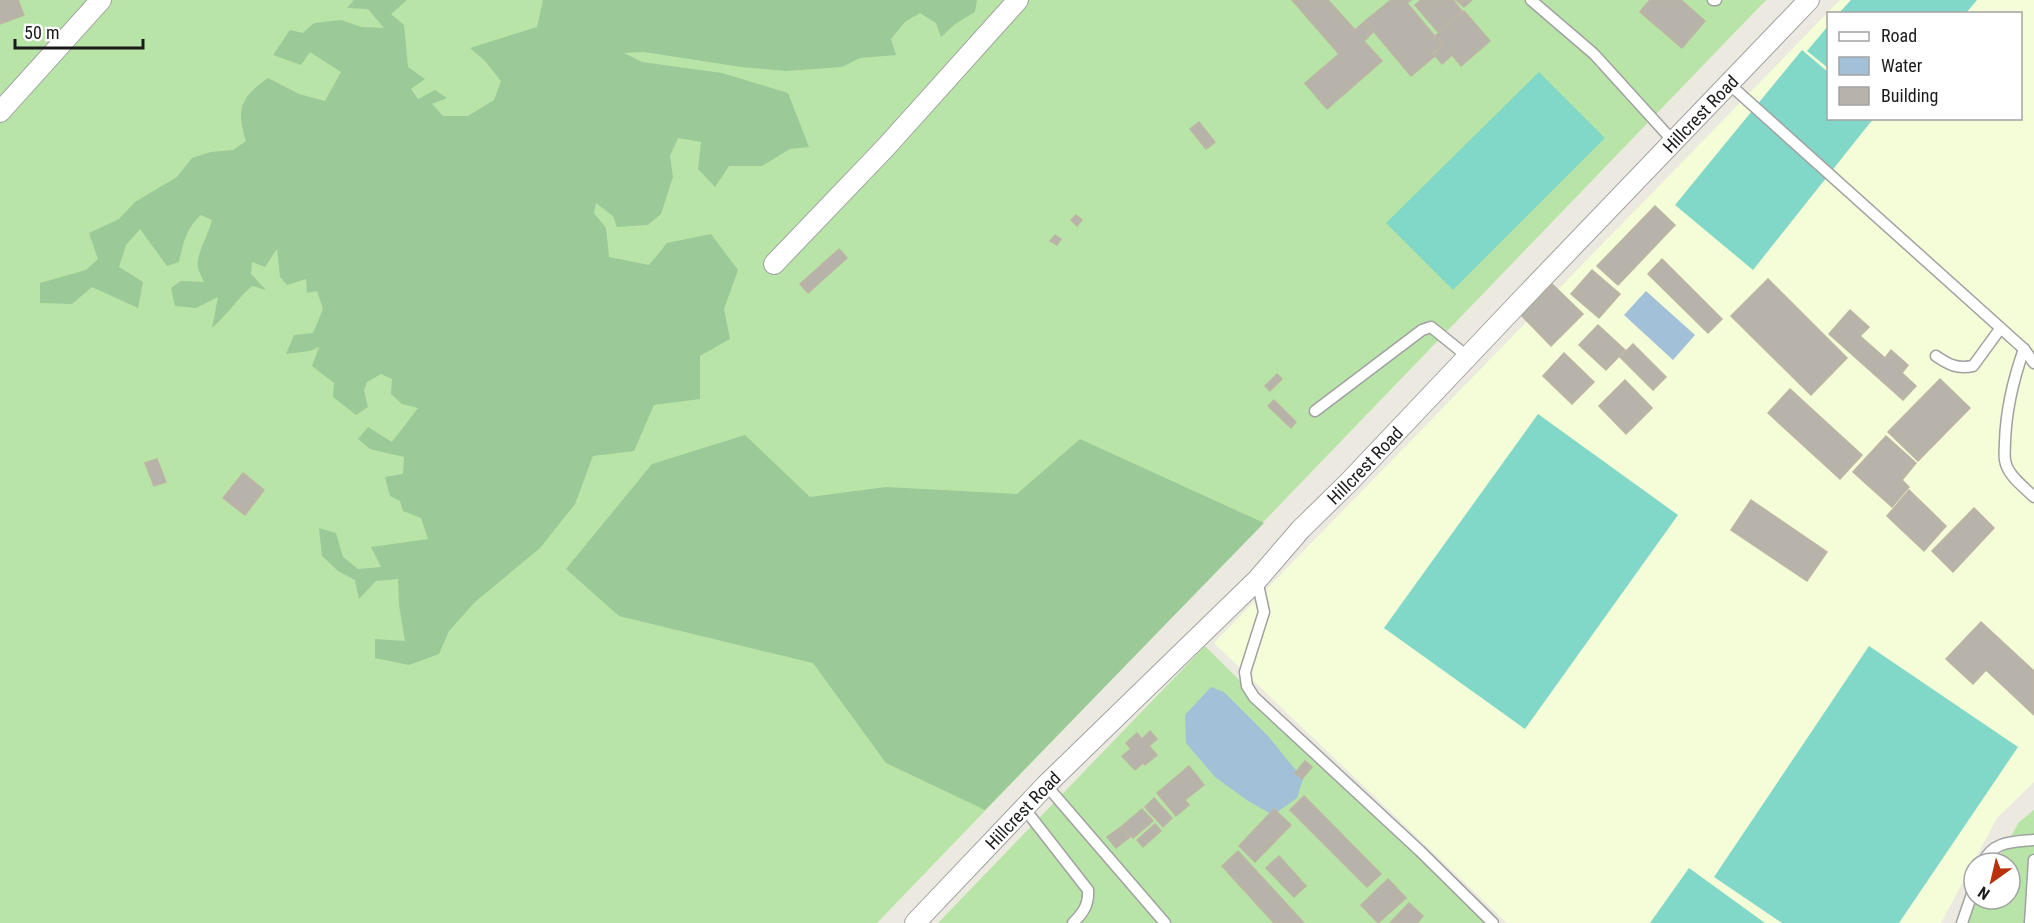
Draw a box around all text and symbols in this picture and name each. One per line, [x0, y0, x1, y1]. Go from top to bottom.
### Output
scale bar [15, 12, 142, 50]
legend [1827, 12, 2022, 120]
text: 50 m [24, 22, 59, 43]
text: Road [1881, 25, 1917, 46]
text: Water [1881, 55, 1923, 76]
street label: Hillcrest Road [1658, 70, 1742, 157]
text: Building [1881, 85, 1938, 106]
street label: Hillcrest Road [1323, 422, 1407, 508]
street label: Hillcrest Road [981, 767, 1064, 853]
north arrow [1962, 851, 2022, 911]
text: N [1975, 882, 1993, 904]

